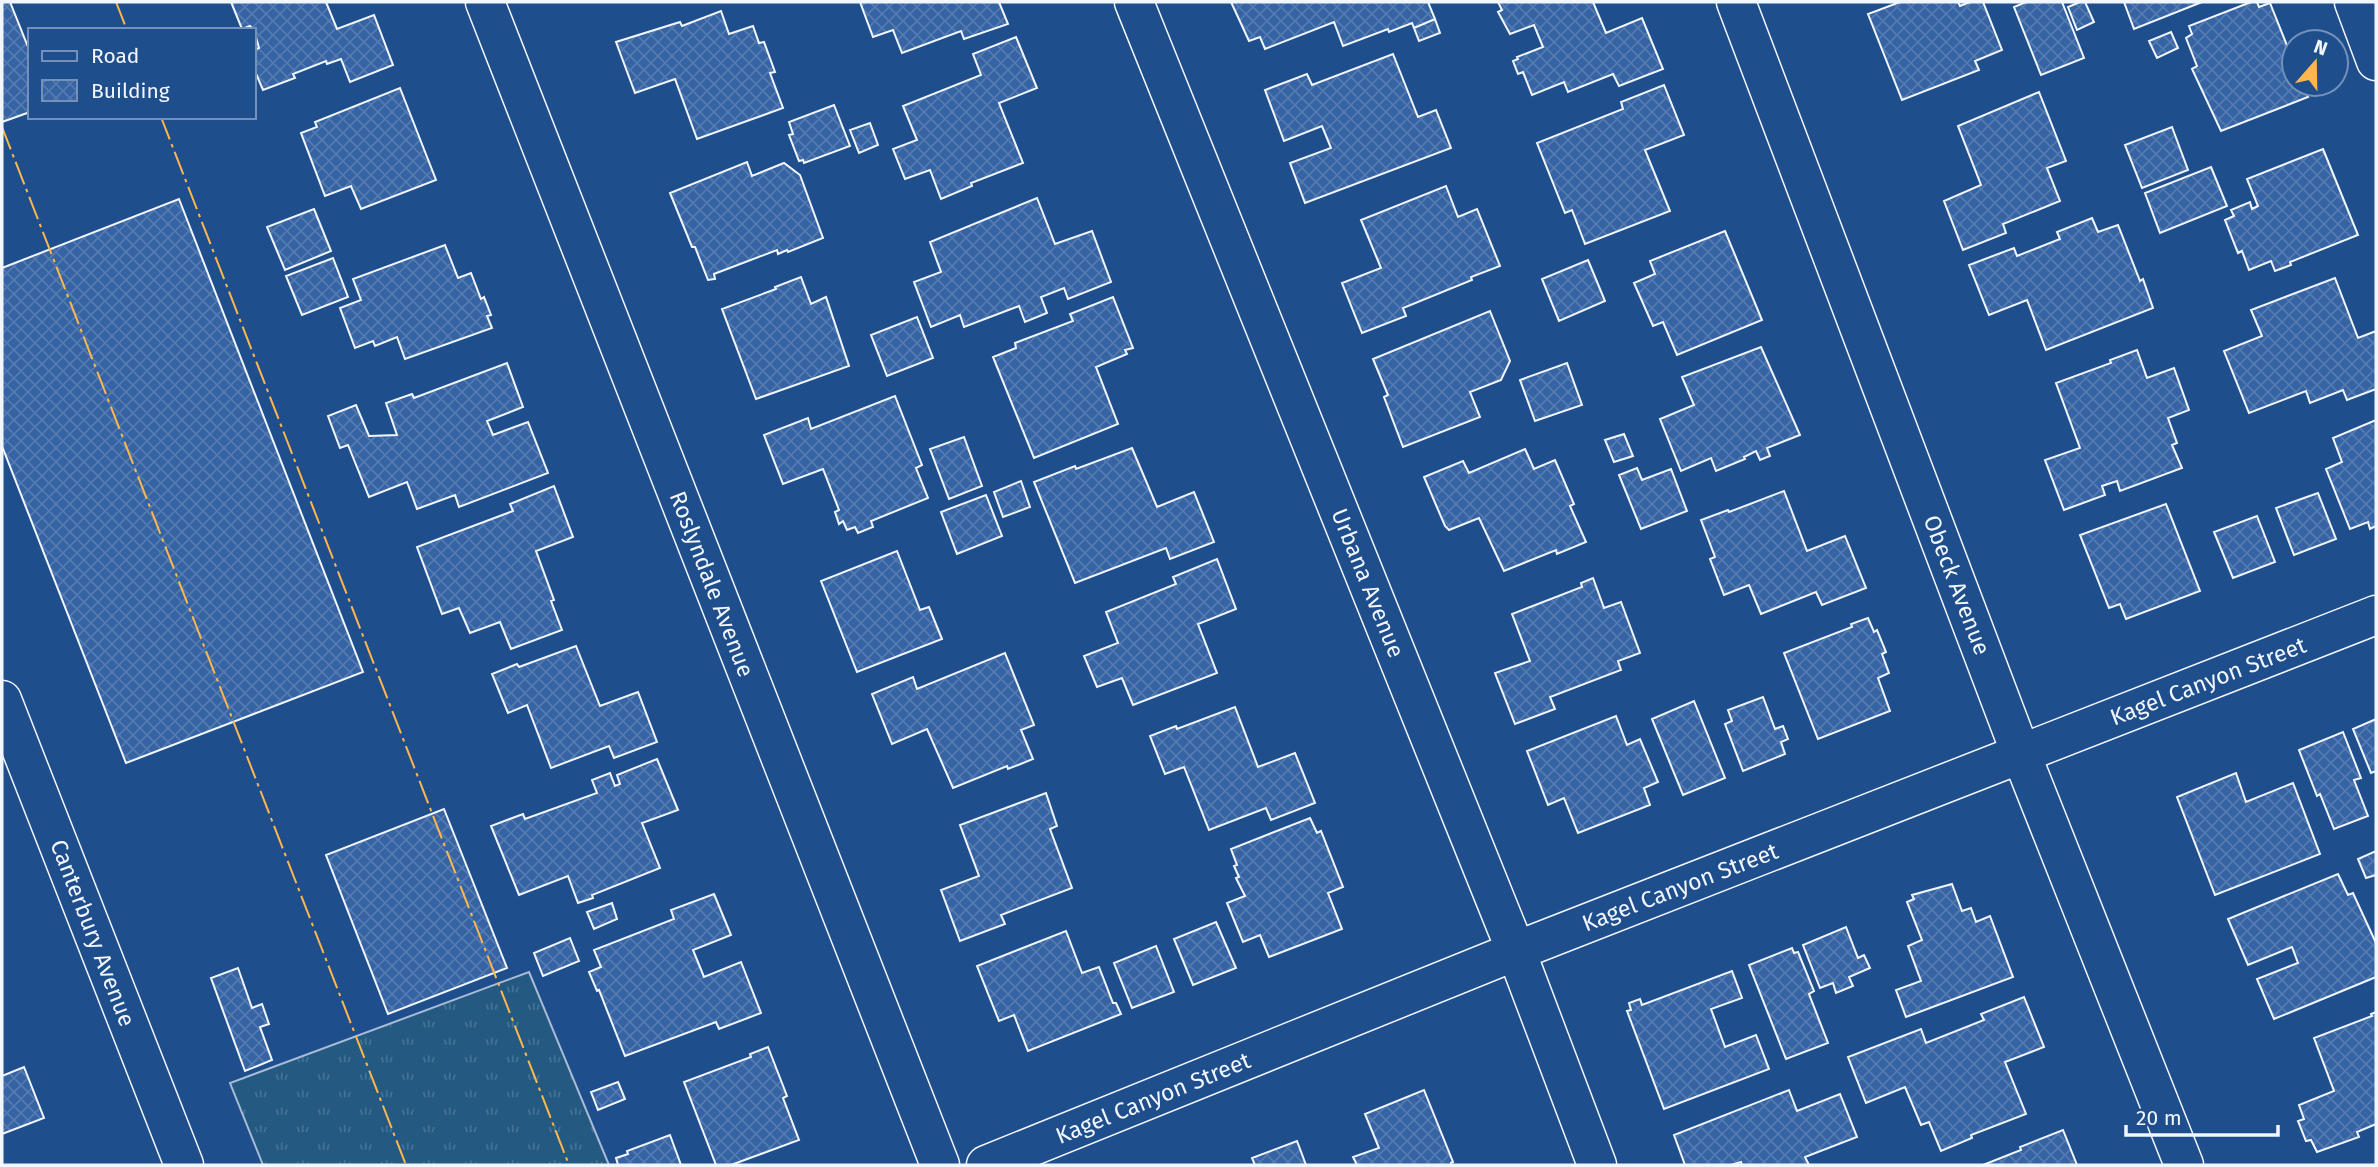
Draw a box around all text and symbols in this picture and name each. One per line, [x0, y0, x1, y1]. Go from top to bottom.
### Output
legend [28, 28, 256, 119]
north arrow [2280, 28, 2350, 98]
text: N [2311, 35, 2331, 60]
text: Road [91, 43, 139, 69]
text: Building [91, 78, 170, 104]
street label: Roslyndale Avenue [664, 487, 760, 681]
street label: Urbana Avenue [1325, 504, 1411, 662]
street label: Obeck Avenue [1918, 511, 1996, 659]
street label: Kagel Canyon Street [2106, 630, 2311, 731]
street label: Canterbury Avenue [45, 836, 141, 1030]
street label: Kagel Canyon Street [1578, 836, 1783, 937]
street label: Kagel Canyon Street [1051, 1046, 1255, 1150]
scale bar [2126, 1094, 2278, 1138]
text: 20 m [2136, 1105, 2182, 1131]

